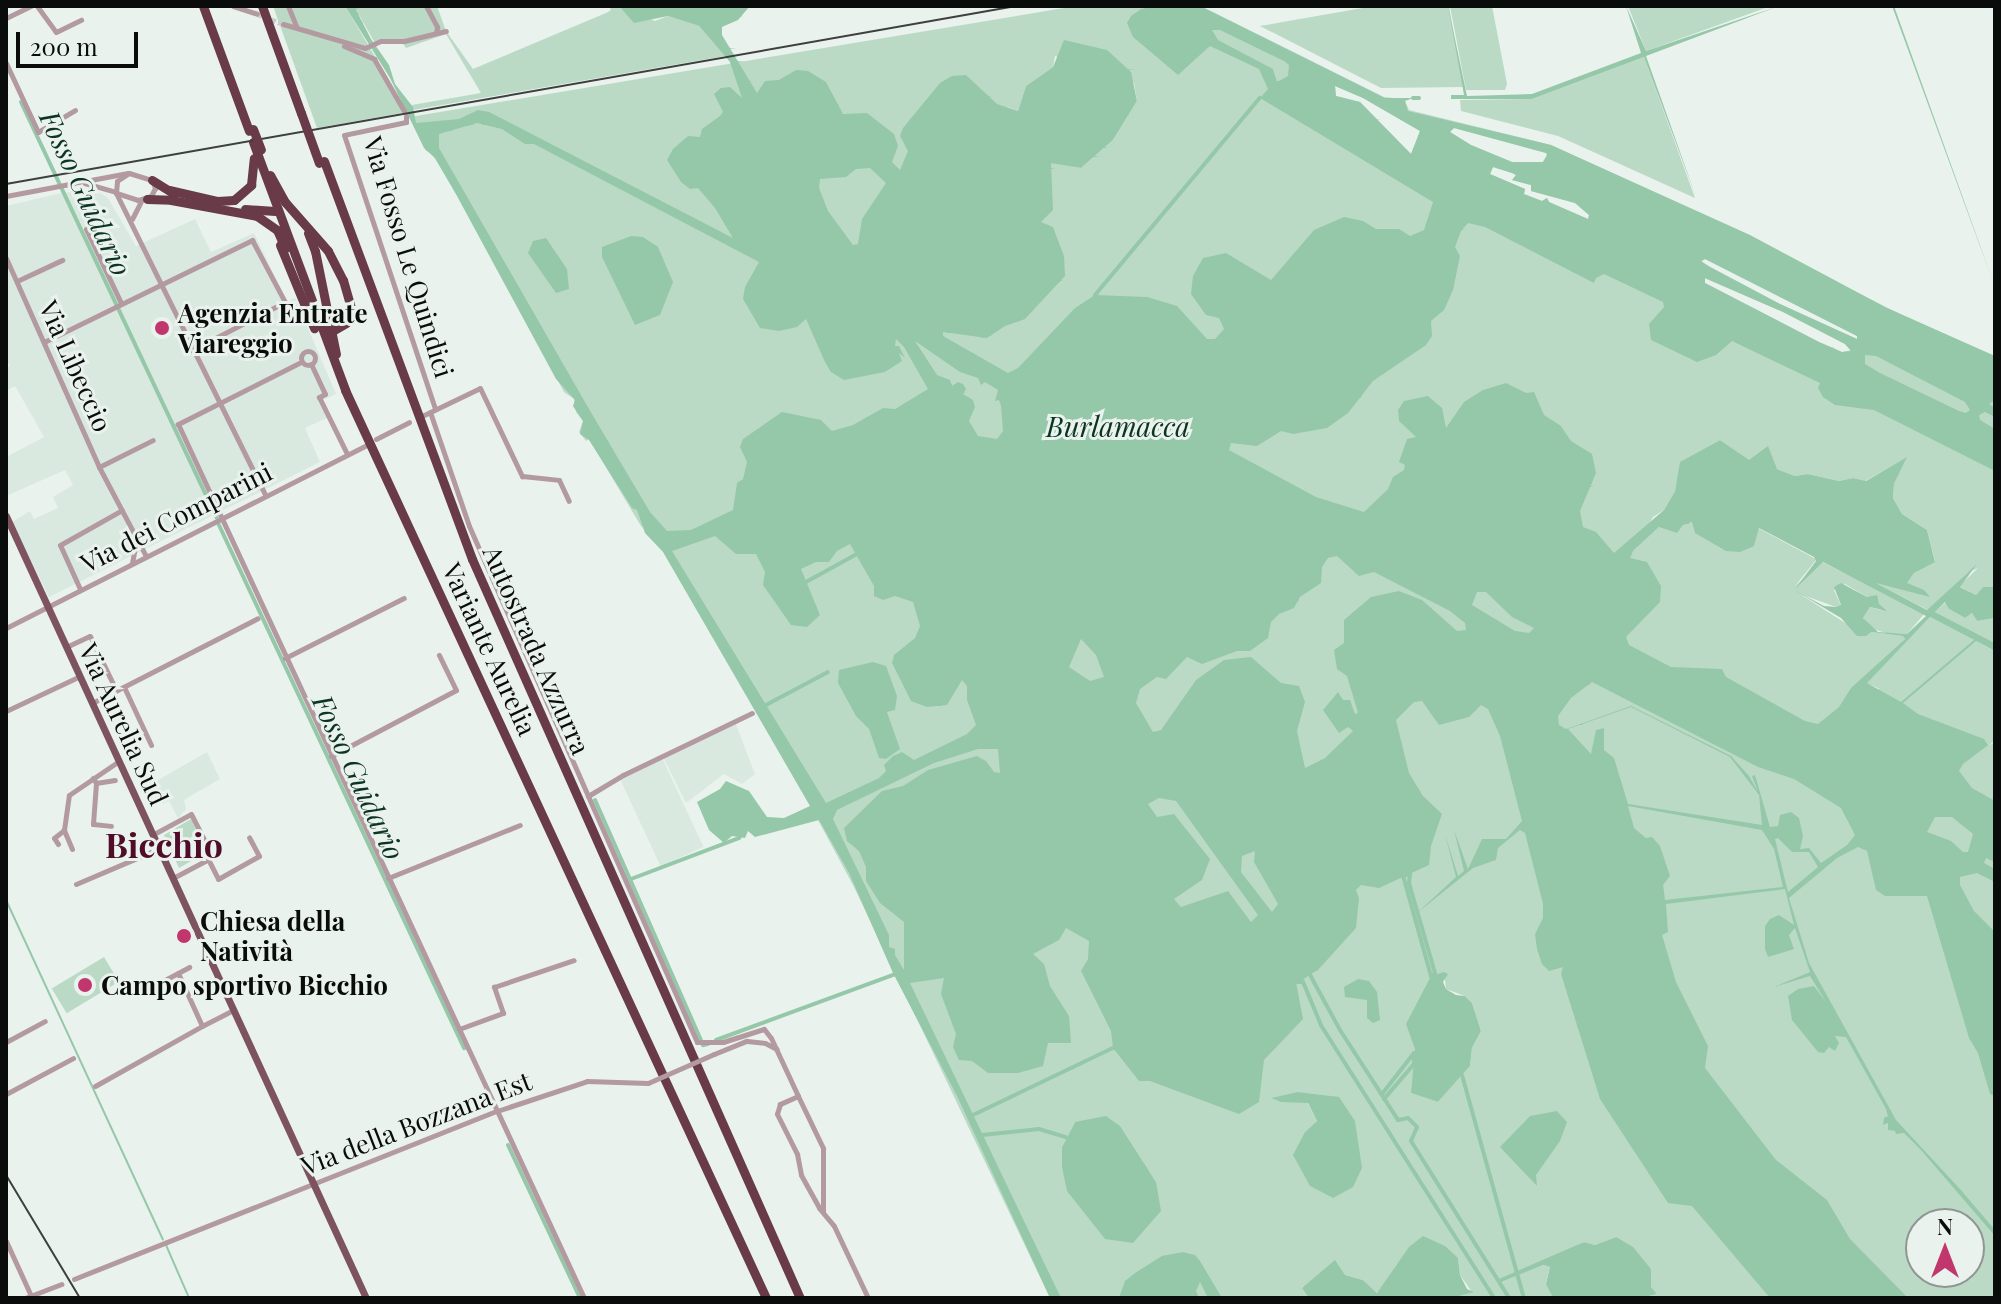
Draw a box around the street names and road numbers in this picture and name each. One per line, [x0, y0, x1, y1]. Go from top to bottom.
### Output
street label: Via Fosso Le Quindici [357, 133, 461, 381]
street label: Via Libeccio [33, 295, 119, 437]
street label: Via dei Comparini [75, 455, 277, 579]
street label: Autostrada Azzurra [477, 540, 597, 760]
street label: Variante Aurelia [436, 558, 544, 740]
street label: Via Aurelia Sud [73, 638, 175, 810]
street label: Via della Bozzana Est [296, 1065, 536, 1181]

